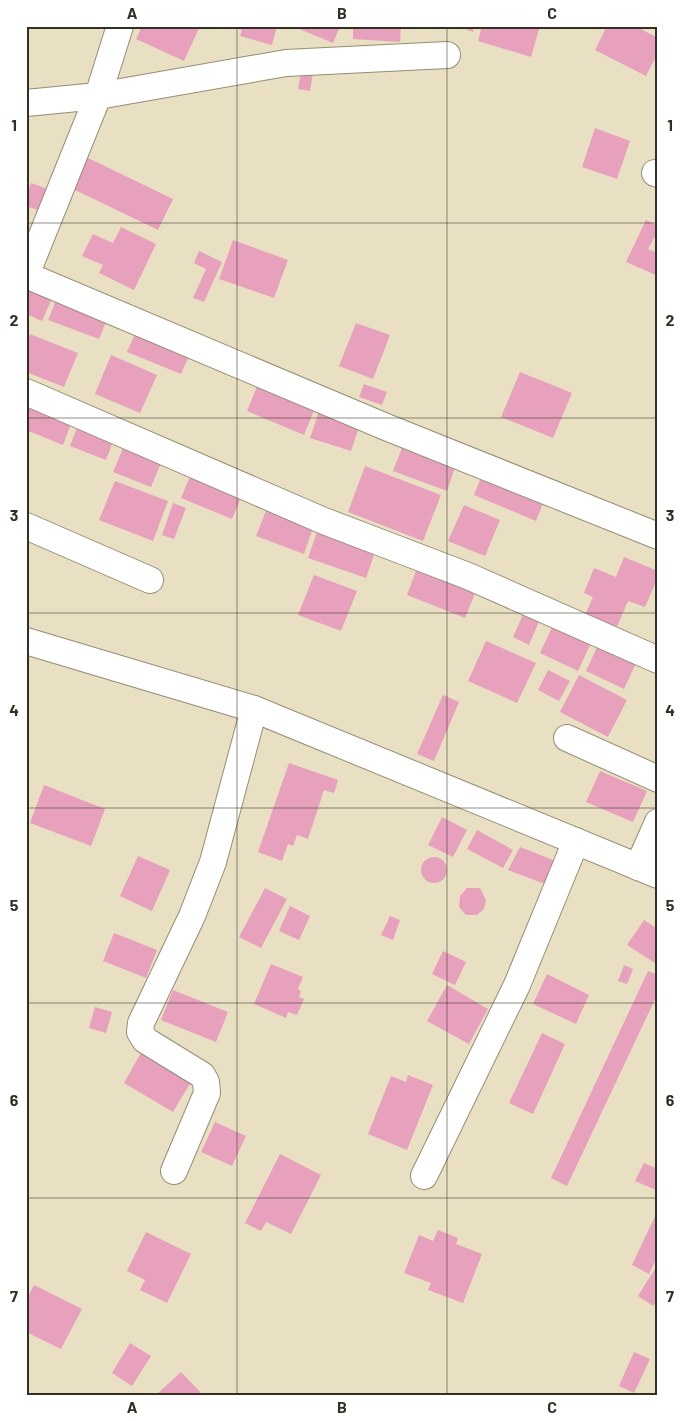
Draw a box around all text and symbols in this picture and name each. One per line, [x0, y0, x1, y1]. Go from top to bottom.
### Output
text: A [127, 3, 138, 22]
text: B [337, 3, 347, 22]
text: C [547, 3, 557, 22]
text: 1 [11, 115, 17, 134]
text: 1 [667, 115, 673, 134]
text: 2 [10, 310, 19, 329]
text: 2 [666, 310, 675, 329]
text: 3 [10, 505, 18, 524]
text: 3 [666, 505, 674, 524]
text: 4 [9, 700, 19, 719]
text: 4 [665, 700, 675, 719]
text: 5 [10, 895, 19, 914]
text: 5 [666, 895, 675, 914]
text: 6 [10, 1090, 19, 1109]
text: 6 [666, 1090, 675, 1109]
text: 7 [10, 1286, 18, 1305]
text: 7 [666, 1286, 674, 1305]
text: A [127, 1397, 138, 1416]
text: B [337, 1397, 347, 1416]
text: C [547, 1397, 557, 1416]

